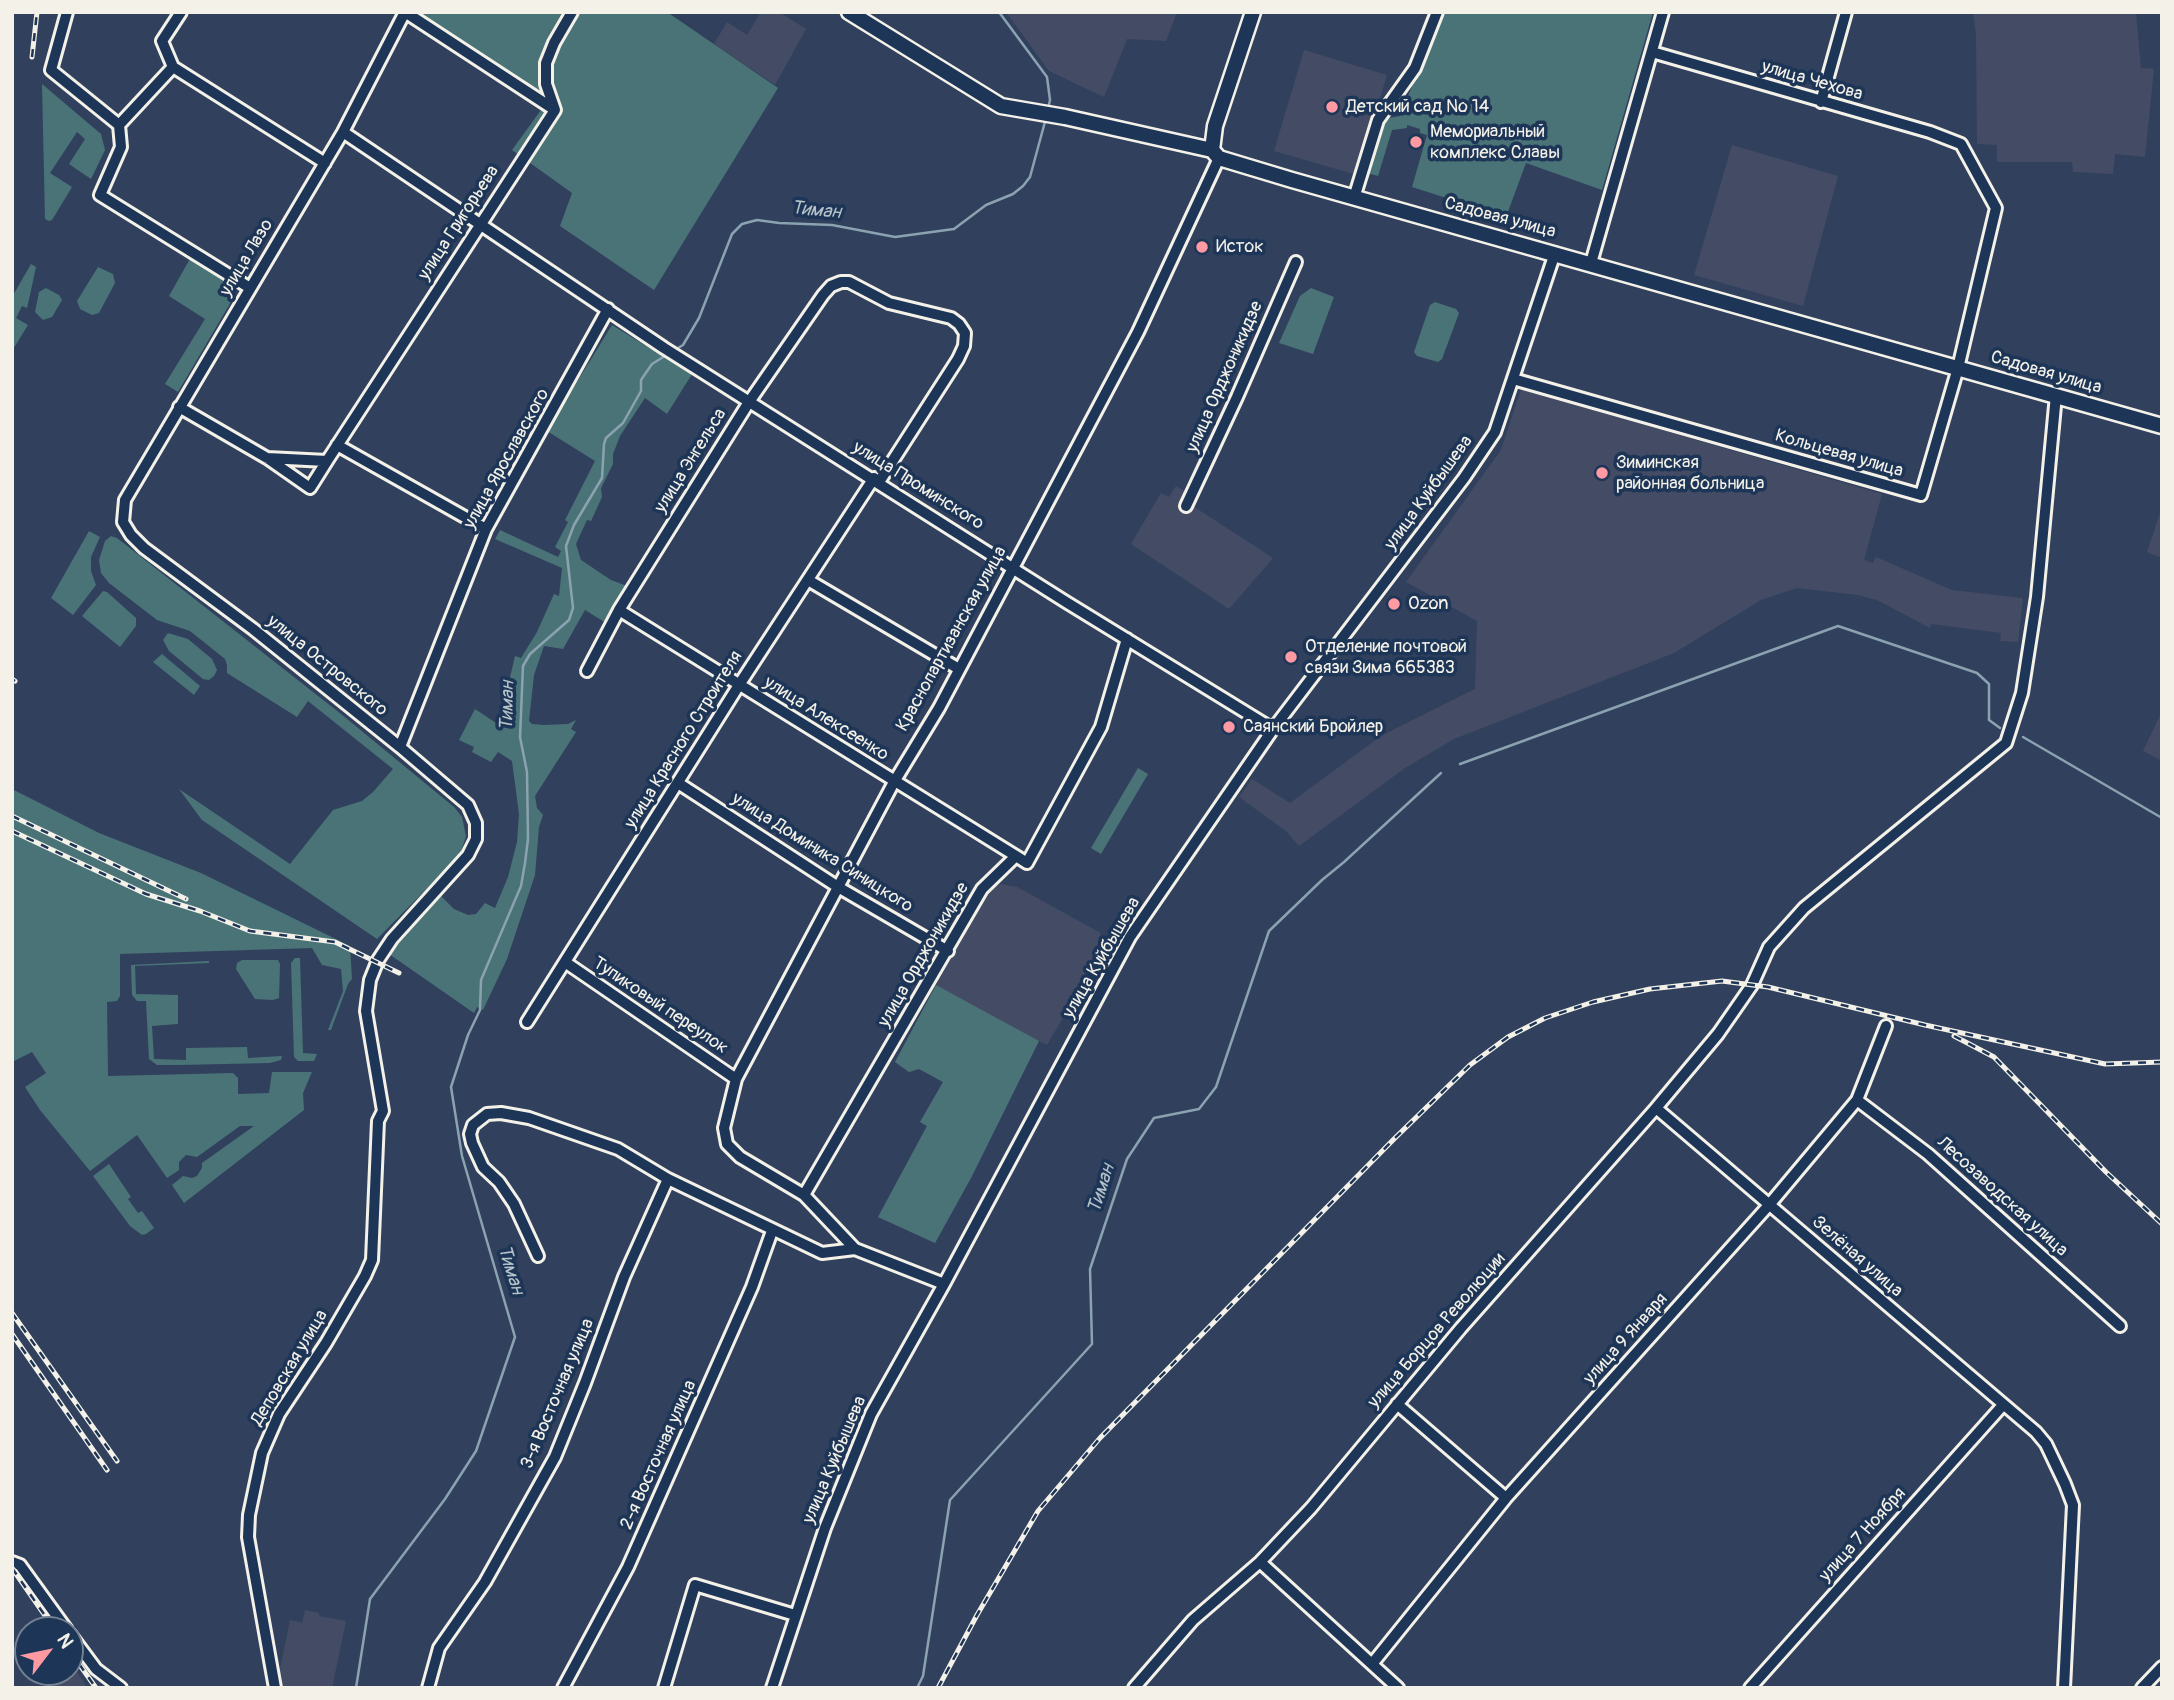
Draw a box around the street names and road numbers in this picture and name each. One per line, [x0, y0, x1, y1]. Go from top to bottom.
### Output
street label: улица Чехова [1759, 56, 1865, 106]
street label: улица Григорьева [414, 162, 504, 284]
street label: Садовая улица [1442, 193, 1558, 243]
street label: улица Лазо [216, 215, 278, 301]
street label: улица Орджоникидзе [1182, 298, 1268, 456]
street label: Садовая улица [1988, 347, 2104, 399]
street label: улица Ярославского [459, 385, 555, 533]
street label: улица Энгельса [650, 405, 732, 517]
street label: Кольцевая улица [1772, 425, 1906, 483]
street label: улица Куйбышева [1380, 432, 1478, 554]
street label: улица Проминского [848, 437, 988, 535]
street label: Краснопартизанская улица [892, 543, 1012, 735]
street label: улица Островского [262, 611, 392, 721]
street label: улица Красного Строителя [620, 647, 748, 833]
street label: улица Алексеенко [760, 672, 892, 766]
street label: улица Доминика Синицкого [727, 788, 917, 918]
street label: улица Орджоникидзе [874, 879, 974, 1031]
street label: улица Куйбышева [1059, 894, 1145, 1022]
street label: Тупиковый переулок [588, 953, 732, 1059]
street label: Лесозаводская улица [1932, 1132, 2072, 1262]
street label: Зелёная улица [1807, 1212, 1907, 1302]
street label: улица Борцов Революции [1364, 1249, 1510, 1413]
street label: улица 9 Января [1579, 1289, 1673, 1389]
street label: Деповская улица [247, 1306, 333, 1430]
street label: 3-я Восточная улица [517, 1316, 599, 1472]
street label: 2-я Восточная улица [616, 1377, 702, 1533]
street label: улица Куйбышева [798, 1393, 872, 1527]
street label: улица 7 Ноября [1815, 1484, 1911, 1586]

